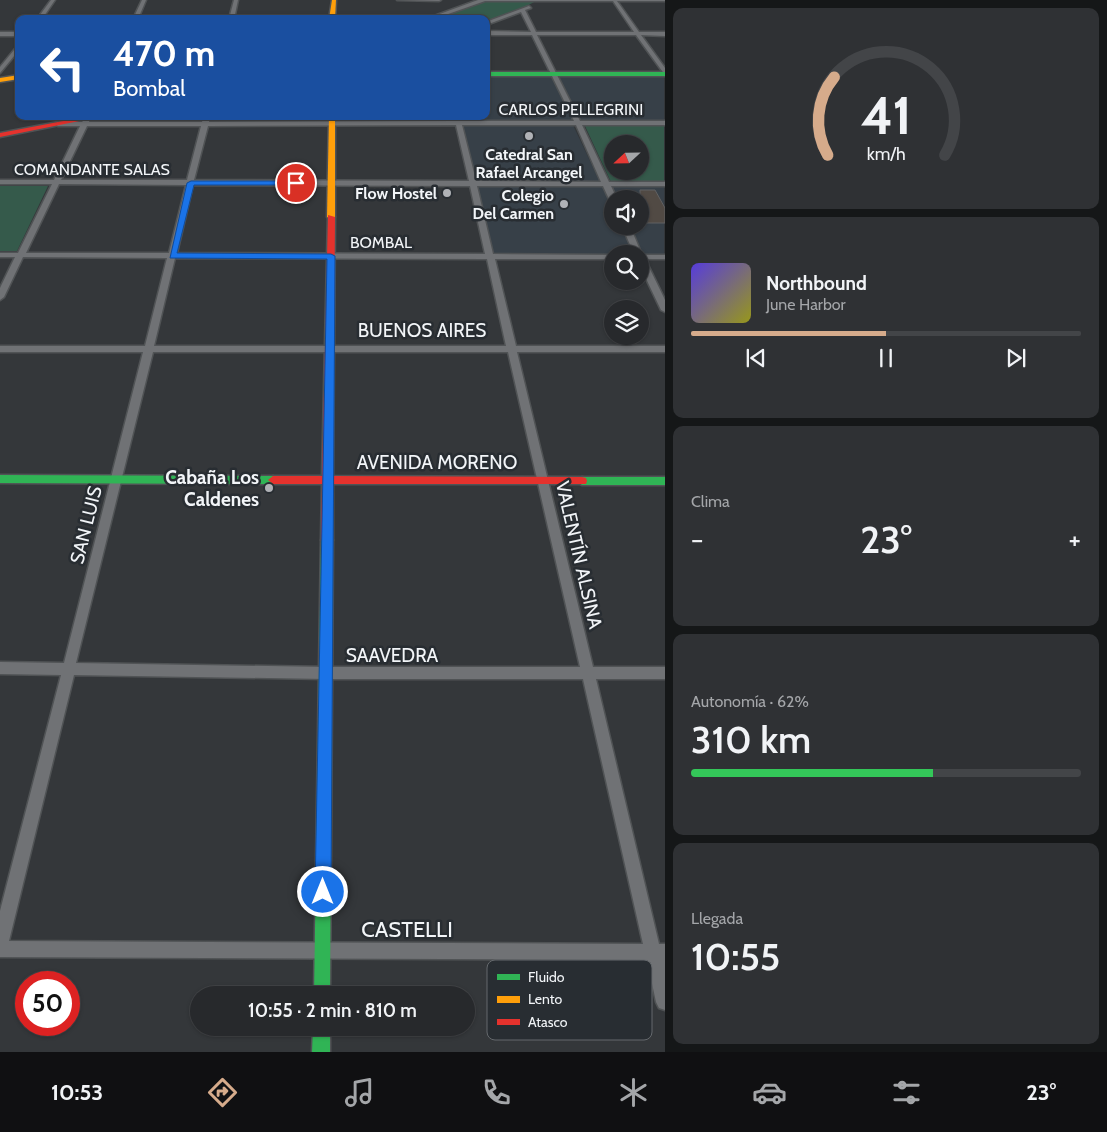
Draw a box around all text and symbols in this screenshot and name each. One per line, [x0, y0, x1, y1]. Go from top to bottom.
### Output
text: 470 m [113, 32, 215, 75]
icon: left [30, 35, 95, 100]
text: Bombal [113, 75, 186, 102]
text: 41 [860, 84, 912, 147]
street label: CARLOS PELLEGRINI [499, 100, 643, 119]
marker: Catedral San Rafael Arcangel [523, 130, 535, 142]
north arrow [604, 135, 649, 180]
map controls [604, 135, 649, 345]
text: km/h [866, 143, 906, 164]
place label: Catedral San Rafael Arcangel [476, 145, 582, 182]
street label: COMANDANTE SALAS [14, 160, 170, 179]
pin [275, 162, 317, 204]
icon: arrive [282, 169, 310, 197]
place label: Flow Hostel [355, 184, 437, 203]
place label: Colegio Del Carmen [473, 186, 554, 223]
marker: Flow Hostel [441, 187, 453, 199]
button: sound [604, 190, 649, 235]
marker: Colegio Del Carmen [558, 198, 570, 210]
street label: BOMBAL [350, 233, 412, 252]
button: search [604, 245, 649, 290]
text: Northbound [766, 272, 867, 295]
text: June Harbor [766, 295, 846, 314]
button: layers [604, 300, 649, 345]
street label: BUENOS AIRES [358, 319, 486, 342]
icon: previous [742, 344, 770, 372]
icon: pause [872, 344, 900, 372]
icon: next [1002, 344, 1030, 372]
street label: AVENIDA MORENO [357, 451, 517, 474]
place label: Cabaña Los Caldenes [165, 466, 259, 511]
street label: VALENTÍN ALSINA [551, 479, 608, 631]
marker: Cabaña Los Caldenes [263, 482, 275, 494]
street label: SAN LUIS [65, 484, 107, 566]
text: Clima [691, 492, 730, 511]
text: 23° [860, 516, 912, 563]
text: − [691, 522, 703, 556]
text: + [1069, 522, 1081, 556]
street label: SAAVEDRA [346, 644, 439, 667]
text: Autonomía · 62% [691, 692, 809, 711]
text: 310 km [691, 716, 811, 763]
position arrow [296, 865, 348, 917]
text: Llegada [691, 909, 743, 928]
street label: CASTELLI [361, 916, 453, 943]
text: 10:55 [691, 933, 780, 980]
legend [487, 960, 652, 1040]
text: Fluido [528, 968, 565, 986]
speed limit sign: 50 [15, 971, 80, 1036]
text: Lento [528, 990, 562, 1008]
text: 10:55 · 2 min · 810 m [248, 999, 417, 1022]
text: Atasco [528, 1013, 568, 1031]
icon: directions [205, 1075, 240, 1110]
icon: music [342, 1075, 377, 1110]
icon: phone [479, 1075, 514, 1110]
icon: climate [616, 1075, 651, 1110]
icon: car [752, 1075, 787, 1110]
icon: filters [889, 1075, 924, 1110]
text: 10:53 [51, 1079, 103, 1106]
text: 23° [1026, 1079, 1056, 1106]

